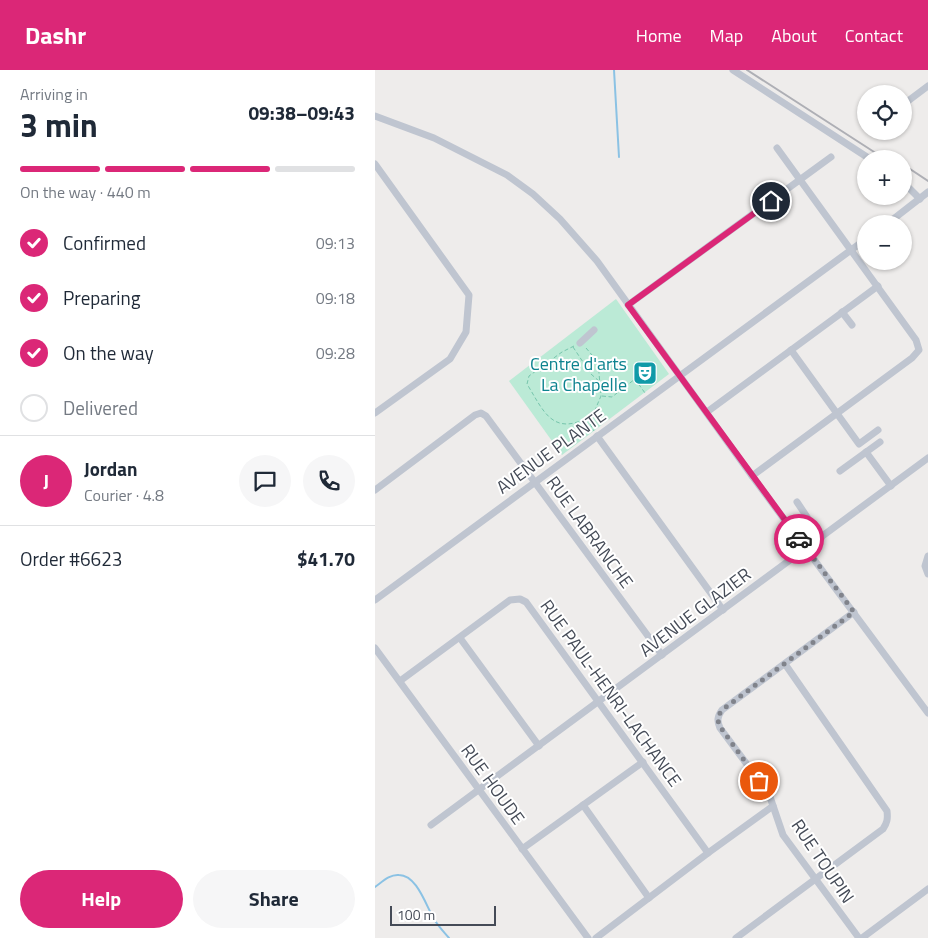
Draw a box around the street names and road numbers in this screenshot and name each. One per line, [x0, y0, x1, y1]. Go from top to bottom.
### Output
street label: AVENUE PLANTE [490, 402, 612, 500]
street label: RUE LABRANCHE [540, 470, 640, 594]
street label: AVENUE GLAZIER [633, 561, 757, 663]
street label: RUE PAUL-HENRI-LACHANCE [534, 594, 688, 792]
street label: RUE HOUDE [455, 738, 532, 830]
street label: RUE TOUPIN [785, 813, 861, 909]

